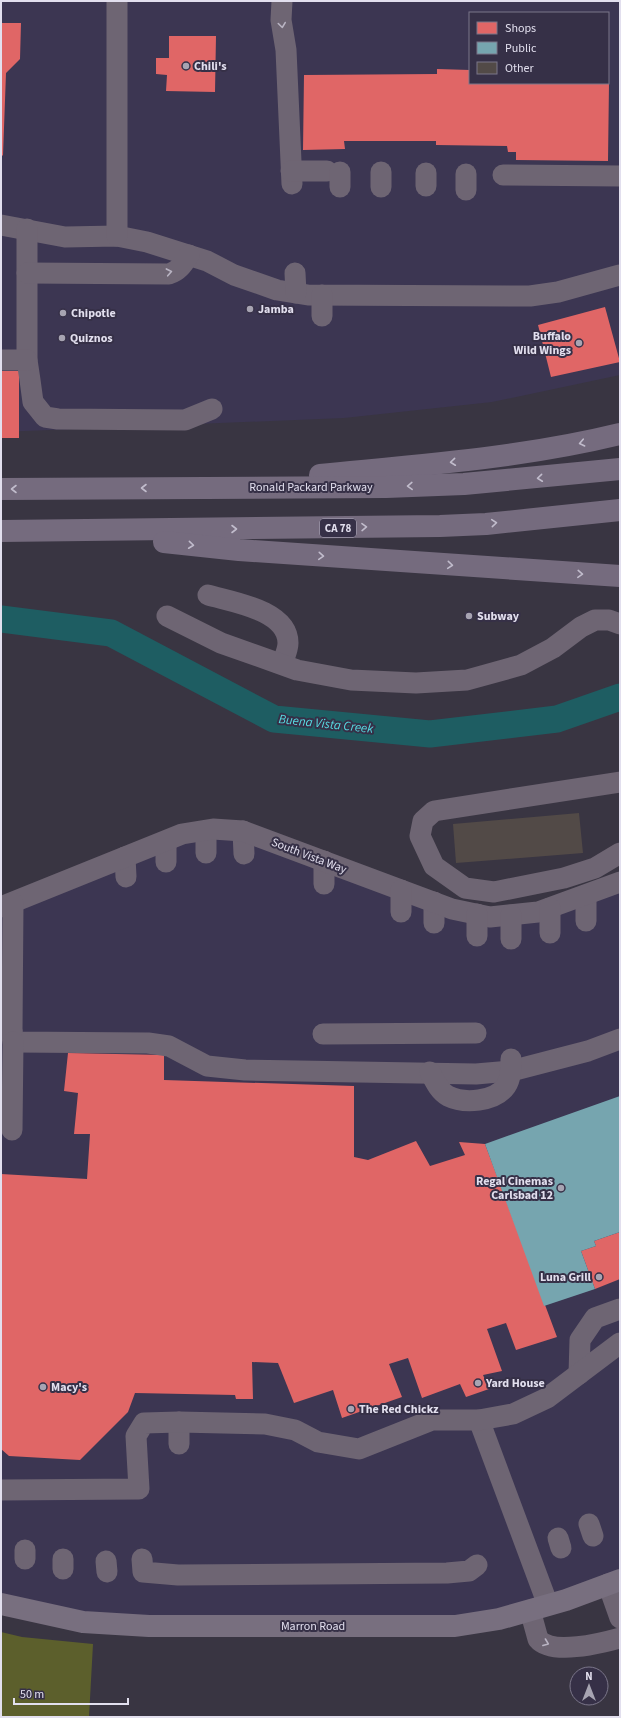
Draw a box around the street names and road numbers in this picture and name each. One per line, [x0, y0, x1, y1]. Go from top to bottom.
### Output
street label: Ronald Packard Parkway [249, 479, 373, 496]
road number: CA 78 [320, 519, 356, 537]
street label: South Vista Way [269, 834, 350, 878]
street label: Marron Road [281, 1618, 345, 1635]

